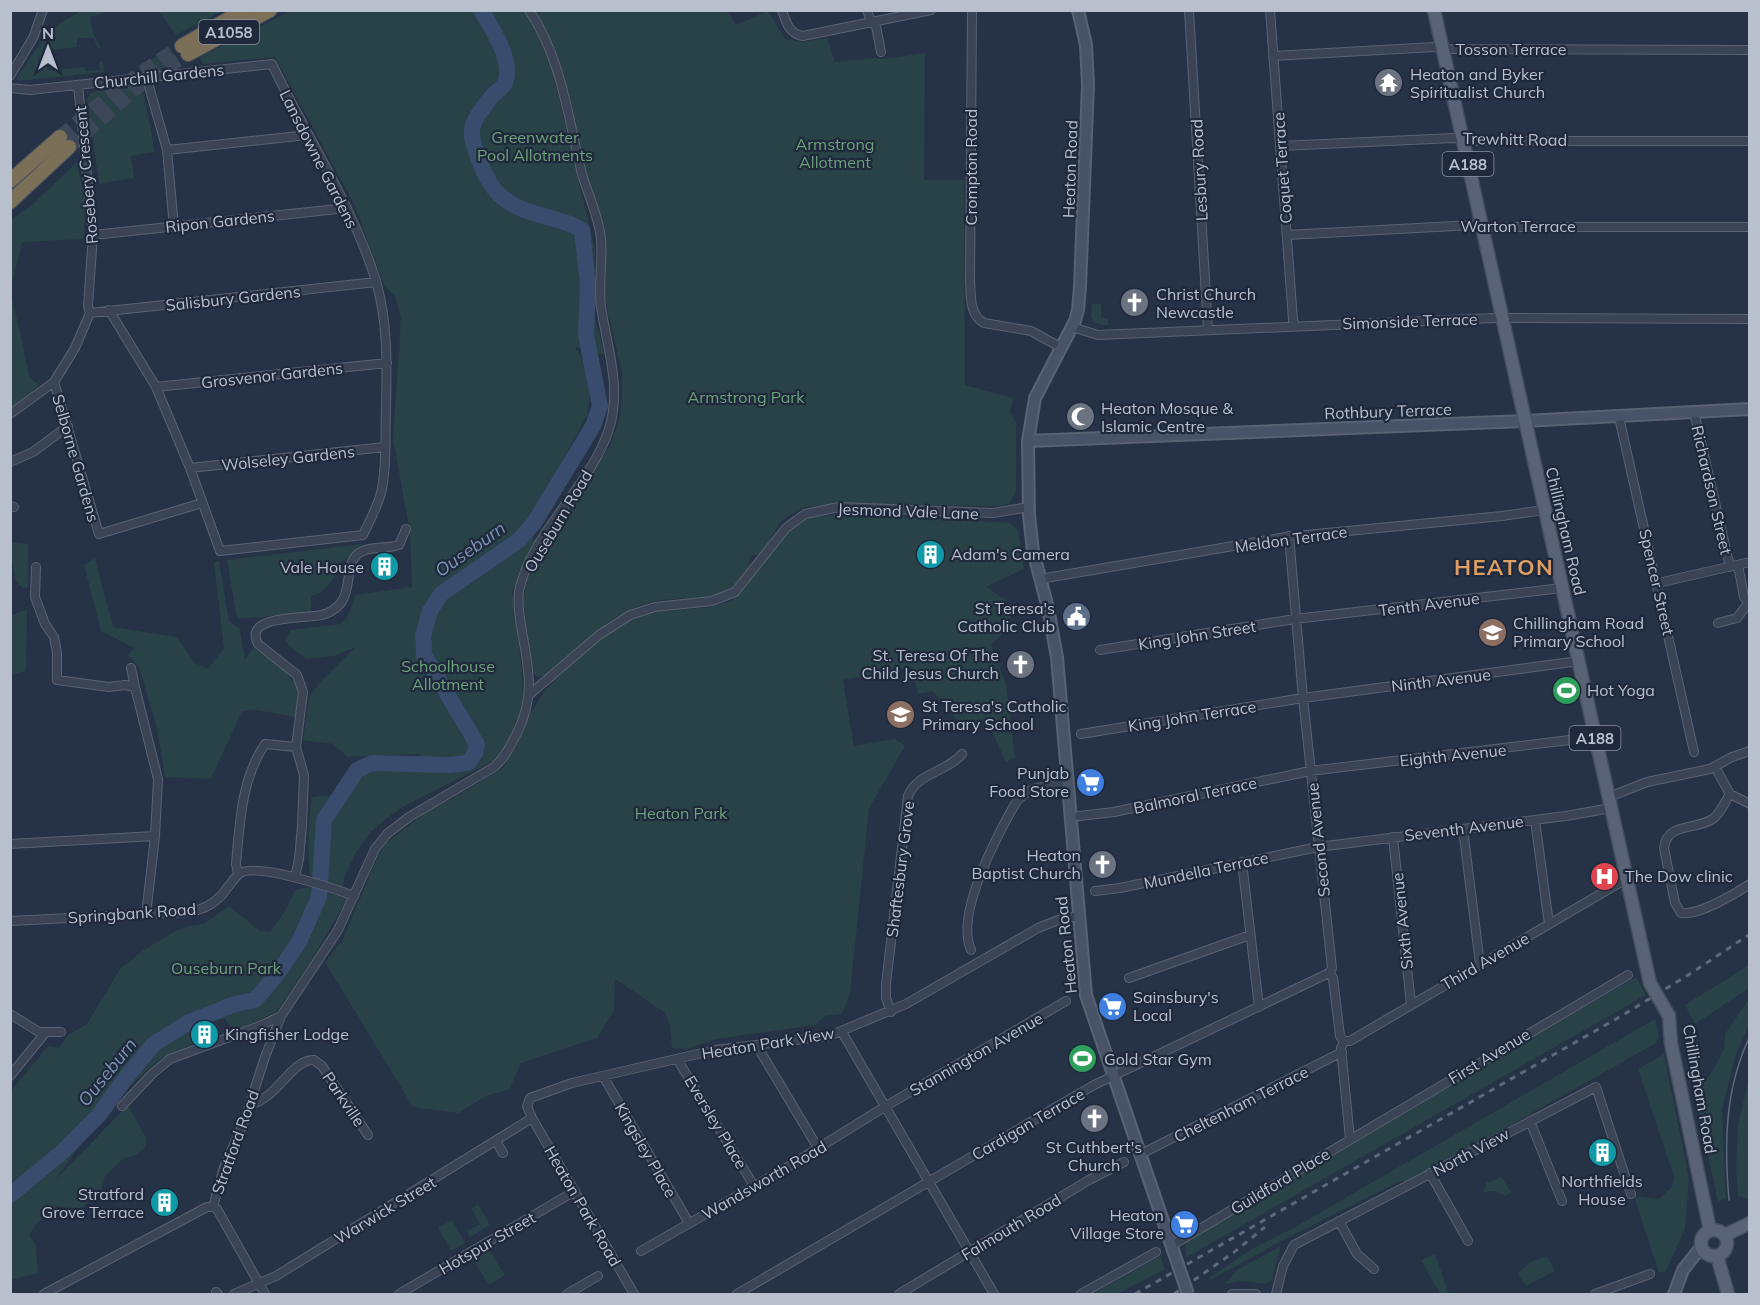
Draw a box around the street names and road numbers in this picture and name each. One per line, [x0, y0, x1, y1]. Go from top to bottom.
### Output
road number: A1058 [199, 20, 259, 44]
street label: Tosson Terrace [1456, 39, 1566, 59]
street label: Churchill Gardens [93, 59, 225, 93]
street label: Lansdowne Gardens [275, 86, 363, 232]
street label: Rosebery Crescent [70, 105, 102, 245]
street label: Crompton Road [961, 109, 981, 225]
street label: Coquet Terrace [1268, 112, 1296, 224]
street label: Lesbury Road [1186, 118, 1212, 222]
street label: Heaton Road [1058, 120, 1082, 218]
street label: Trewhitt Road [1463, 128, 1567, 150]
road number: A188 [1442, 152, 1494, 176]
street label: Ripon Gardens [164, 205, 276, 237]
street label: Warton Terrace [1460, 216, 1576, 236]
street label: Salisbury Gardens [165, 281, 302, 315]
street label: Simonside Terrace [1342, 309, 1478, 333]
street label: Grosvenor Gardens [200, 358, 344, 392]
street label: Selborne Gardens [48, 392, 104, 524]
street label: Rothbury Terrace [1324, 399, 1452, 423]
street label: Richardson Street [1687, 423, 1737, 557]
street label: Wolseley Gardens [220, 441, 356, 475]
street label: Chillingham Road [1542, 465, 1590, 597]
street label: Ouseburn Road [520, 466, 596, 576]
street label: Jesmond Vale Lane [837, 499, 979, 523]
street label: Meldon Terrace [1234, 521, 1348, 557]
street label: Spencer Street [1635, 527, 1679, 637]
street label: Tenth Avenue [1377, 588, 1481, 620]
street label: King John Street [1137, 616, 1258, 654]
street label: Ninth Avenue [1390, 664, 1492, 696]
street label: King John Terrace [1127, 696, 1257, 736]
road number: A188 [1570, 726, 1620, 750]
street label: Eighth Avenue [1399, 739, 1507, 771]
street label: Balmoral Terrace [1132, 772, 1258, 818]
street label: Second Avenue [1302, 782, 1334, 898]
street label: Shaftesbury Grove [882, 800, 918, 938]
street label: Seventh Avenue [1403, 811, 1525, 845]
street label: Mundella Terrace [1142, 847, 1270, 893]
street label: Sixth Avenue [1387, 872, 1417, 970]
street label: Heaton Road [1051, 895, 1081, 995]
street label: Springbank Road [67, 899, 197, 927]
street label: Third Avenue [1438, 928, 1532, 994]
street label: Stannington Avenue [906, 1008, 1046, 1100]
street label: Heaton Park View [700, 1023, 836, 1063]
street label: Chillingham Road [1679, 1023, 1721, 1155]
street label: First Avenue [1444, 1024, 1534, 1088]
street label: Cheltenham Terrace [1170, 1061, 1312, 1147]
street label: Parkville [318, 1068, 370, 1130]
street label: Eversley Place [680, 1072, 752, 1172]
street label: Cardigan Terrace [968, 1084, 1088, 1164]
street label: Stratford Road [207, 1087, 263, 1197]
street label: Kingsley Place [611, 1099, 681, 1201]
street label: North View [1429, 1123, 1513, 1181]
street label: Wandsworth Road [698, 1136, 830, 1224]
street label: Heaton Park Road [540, 1142, 626, 1270]
street label: Guildford Place [1227, 1144, 1333, 1218]
street label: Warwick Street [331, 1172, 440, 1248]
street label: Falmouth Road [957, 1189, 1065, 1265]
street label: Hotspur Street [435, 1207, 539, 1279]

